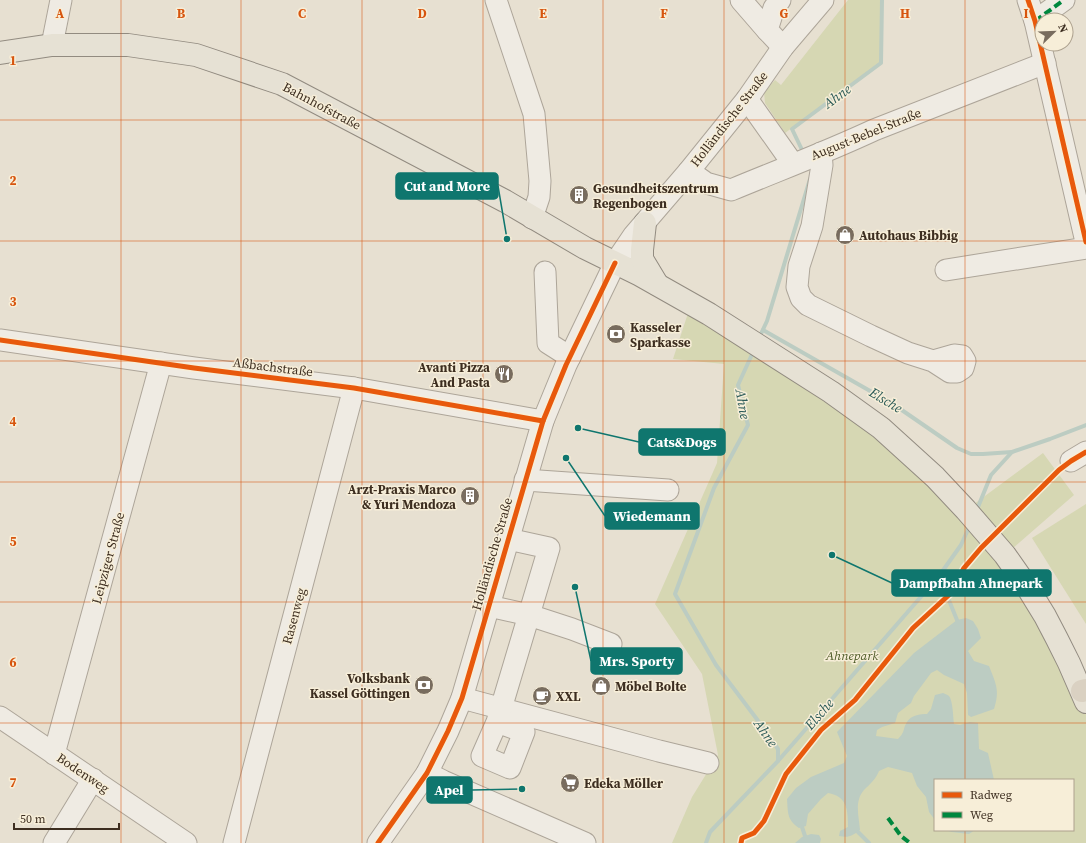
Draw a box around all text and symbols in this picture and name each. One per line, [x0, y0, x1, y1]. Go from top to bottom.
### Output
text: A [56, 5, 65, 22]
text: B [177, 5, 186, 22]
text: C [298, 5, 306, 22]
text: D [417, 5, 427, 22]
text: E [539, 5, 547, 22]
text: F [660, 5, 668, 22]
text: G [780, 5, 789, 22]
text: H [900, 5, 910, 22]
text: I [1023, 5, 1029, 22]
north arrow [1034, 12, 1074, 52]
text: N [1054, 22, 1071, 35]
text: 1 [9, 52, 17, 69]
street label: Holländische Straße [686, 68, 772, 170]
street label: Bahnhofstraße [280, 78, 364, 134]
water label: Ahne [818, 79, 855, 114]
street label: August-Bebel-Straße [808, 104, 924, 164]
text: 2 [9, 172, 17, 189]
callout: Cut and More [396, 173, 498, 199]
text: Cut and More [404, 176, 490, 196]
place label: Gesundheitszentrum Regenbogen [593, 180, 719, 212]
building icon: Gesundheitszentrum Regenbogen [568, 184, 590, 206]
shop icon: Autohaus Bibbig [834, 224, 856, 246]
place label: Autohaus Bibbig [859, 227, 958, 244]
text: 3 [9, 293, 17, 310]
place label: Kasseler Sparkasse [630, 319, 691, 351]
bank icon: Kasseler Sparkasse [605, 323, 627, 345]
street label: Aßbachstraße [232, 354, 314, 380]
place label: Avanti Pizza And Pasta [418, 359, 490, 391]
restaurant icon: Avanti Pizza And Pasta [493, 363, 515, 385]
water label: Elsche [865, 382, 907, 418]
water label: Ahne [730, 386, 756, 421]
text: 4 [9, 413, 17, 430]
callout: Cats&Dogs [639, 429, 725, 455]
text: Cats&Dogs [647, 432, 717, 452]
place label: Arzt-Praxis Marco & Yuri Mendoza [348, 481, 456, 513]
building icon: Arzt-Praxis Marco & Yuri Mendoza [459, 485, 481, 507]
street label: Holländische Straße [468, 495, 516, 612]
callout: Wiedemann [605, 503, 699, 529]
text: Wiedemann [613, 506, 691, 526]
street label: Leipziger Straße [88, 510, 129, 606]
text: 5 [9, 533, 17, 550]
callout: Dampfbahn Ahnepark [892, 570, 1051, 596]
text: Dampfbahn Ahnepark [899, 573, 1043, 593]
street label: Rasenweg [278, 586, 310, 646]
park label: Ahnepark [825, 647, 879, 664]
callout: Mrs. Sporty [591, 648, 682, 674]
text: Mrs. Sporty [599, 651, 675, 671]
text: 6 [9, 654, 17, 671]
place label: Volksbank Kassel Göttingen [310, 670, 410, 702]
bank icon: Volksbank Kassel Göttingen [413, 674, 435, 696]
shop icon: Möbel Bolte [590, 675, 612, 697]
place label: Möbel Bolte [615, 678, 687, 695]
cafe icon: XXL [531, 685, 553, 707]
place label: XXL [556, 688, 581, 705]
water label: Elsche [799, 694, 838, 735]
water label: Ahne [749, 714, 783, 751]
street label: Bodenweg [53, 749, 113, 797]
supermarket icon: Edeka Möller [559, 772, 581, 794]
text: 7 [9, 774, 17, 791]
place label: Edeka Möller [584, 775, 664, 792]
callout: Apel [427, 777, 472, 803]
legend [934, 779, 1074, 831]
text: Apel [434, 780, 464, 800]
text: Radweg [970, 787, 1012, 803]
scale bar [14, 805, 119, 831]
text: Weg [970, 807, 993, 823]
text: 50 m [20, 811, 46, 827]

